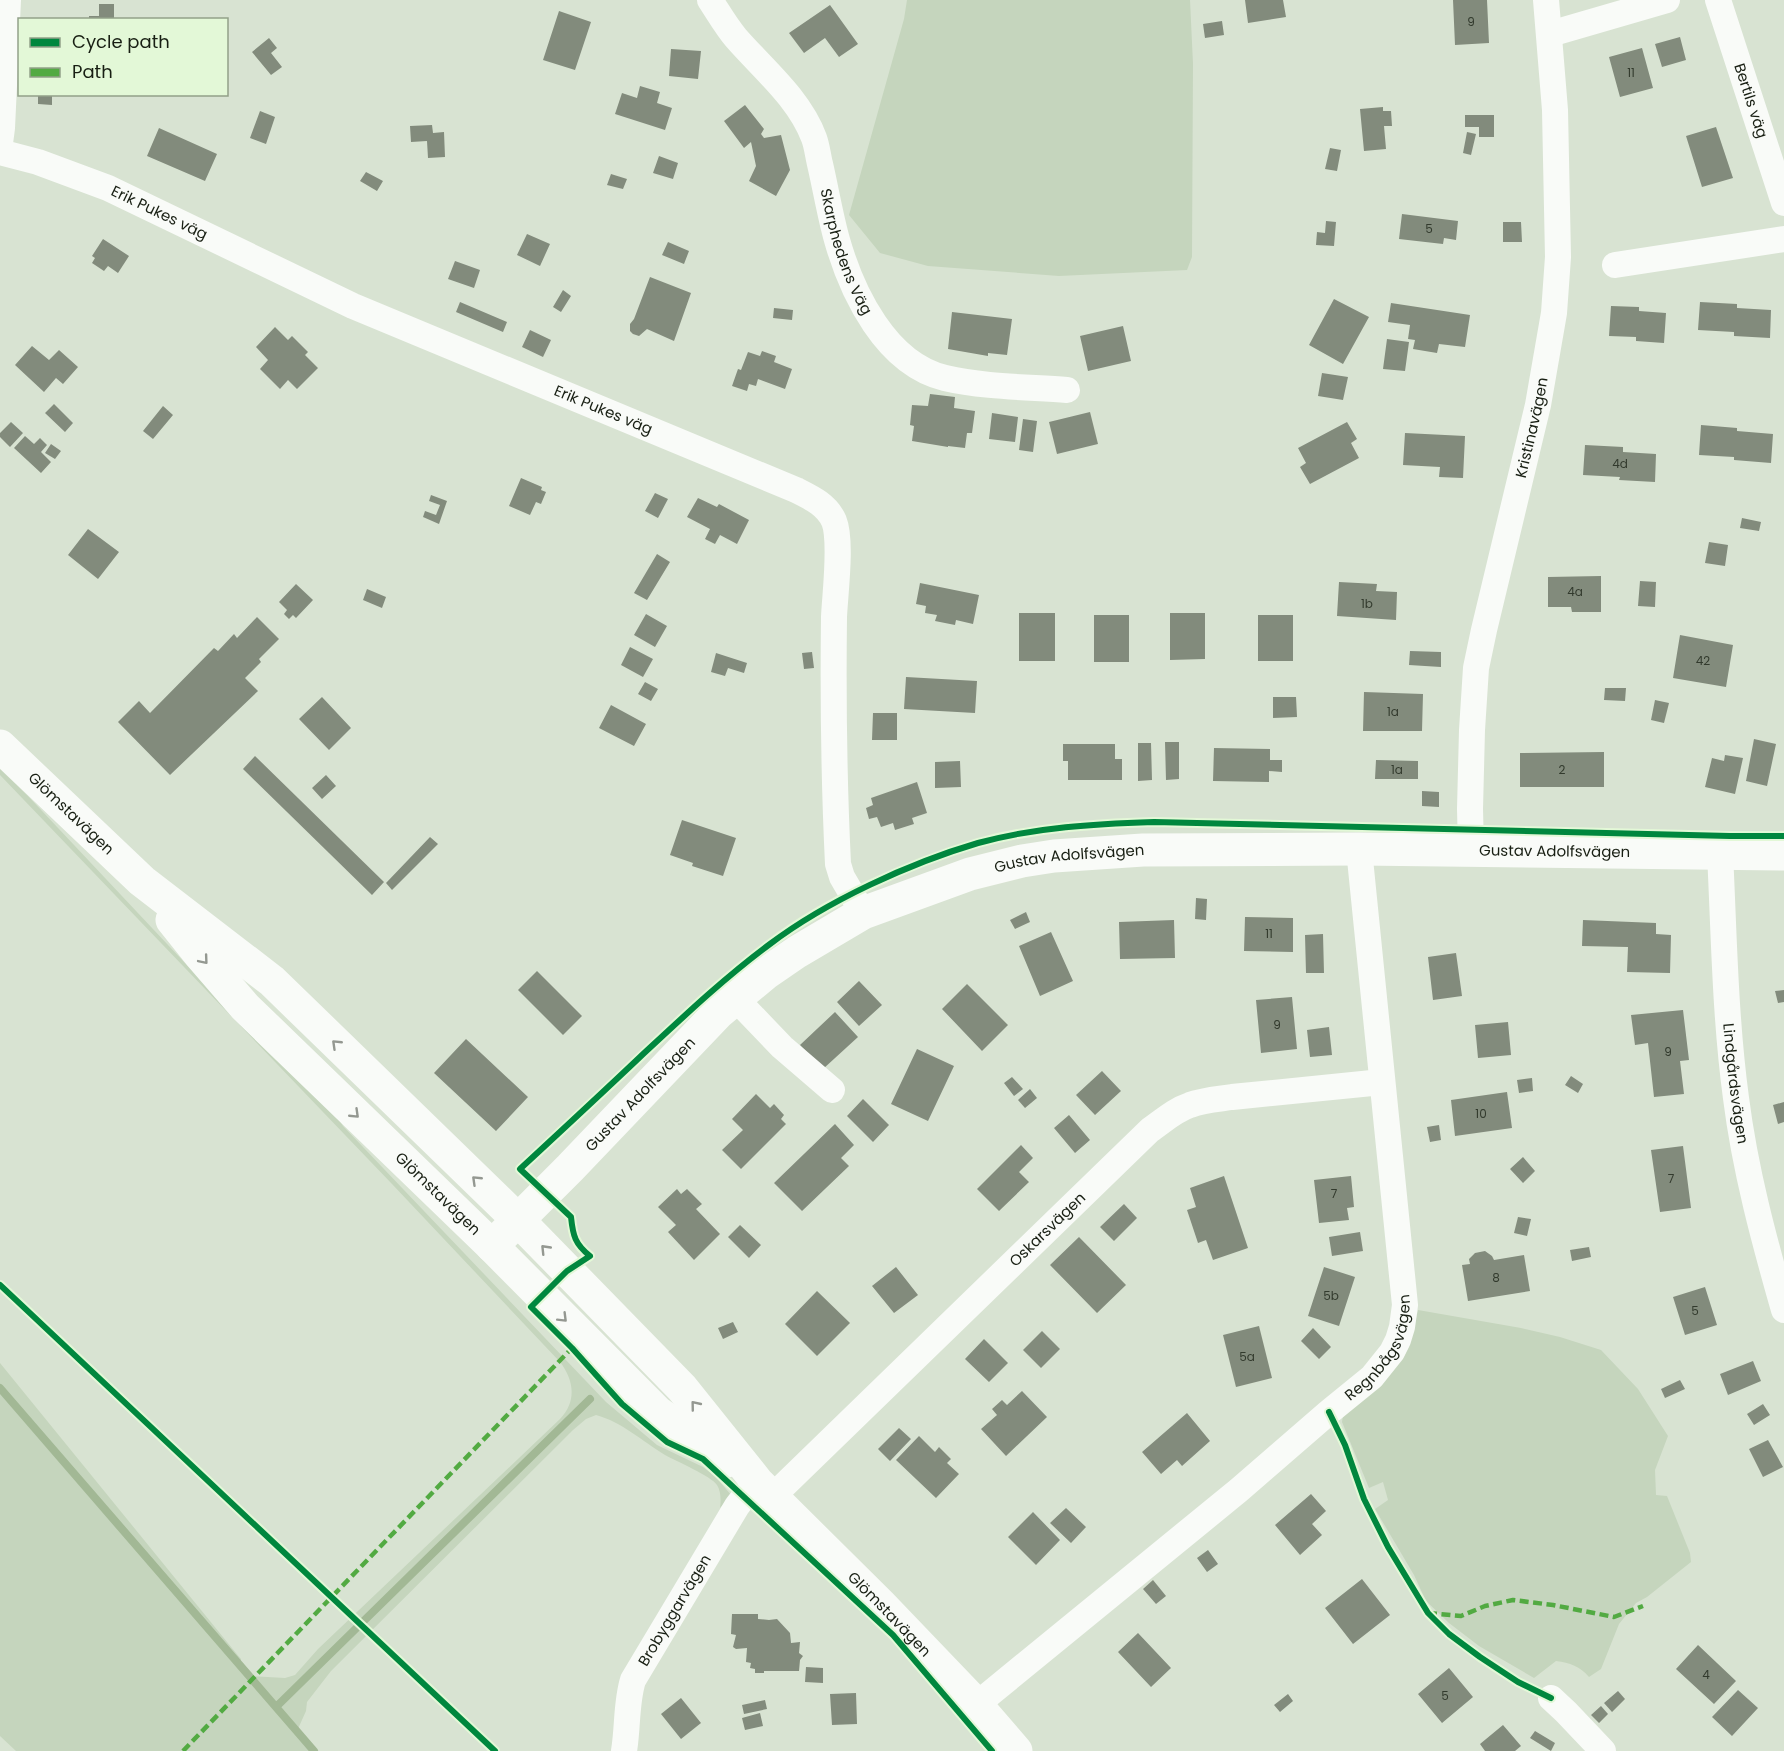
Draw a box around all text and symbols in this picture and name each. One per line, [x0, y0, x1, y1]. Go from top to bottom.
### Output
house number: 9 [1467, 13, 1475, 30]
legend [18, 18, 228, 96]
text: Cycle path [72, 29, 170, 54]
text: Path [72, 59, 113, 84]
street label: Bertils väg [1729, 61, 1773, 141]
house number: 11 [1627, 64, 1635, 81]
street label: Erik Pukes väg [108, 180, 211, 244]
street label: Skarphedens Väg [816, 187, 878, 319]
house number: 5 [1425, 220, 1433, 237]
street label: Kristinavägen [1510, 376, 1553, 480]
street label: Erik Pukes väg [551, 380, 656, 439]
house number: 4d [1612, 455, 1628, 472]
house number: 4a [1567, 583, 1583, 600]
house number: 1b [1361, 595, 1373, 612]
house number: 42 [1696, 652, 1710, 669]
house number: 1a [1387, 703, 1399, 720]
house number: 1a [1391, 761, 1403, 778]
house number: 2 [1559, 761, 1566, 778]
street label: Glömstavägen [24, 767, 119, 859]
street label: Gustav Adolfsvägen [992, 839, 1145, 878]
street label: Gustav Adolfsvägen [1479, 839, 1630, 862]
house number: 11 [1265, 925, 1273, 942]
one-way arrow [197, 953, 208, 964]
house number: 9 [1273, 1016, 1281, 1033]
street label: Lindgårdsvägen [1718, 1022, 1754, 1145]
street label: Gustav Adolfsvägen [580, 1032, 700, 1156]
one-way arrow [333, 1040, 344, 1051]
house number: 9 [1664, 1043, 1672, 1060]
house number: 10 [1475, 1105, 1487, 1122]
one-way arrow [348, 1106, 359, 1117]
street label: Glömstavägen [391, 1147, 486, 1240]
house number: 7 [1668, 1170, 1675, 1187]
one-way arrow [472, 1176, 483, 1187]
house number: 7 [1331, 1185, 1338, 1202]
street label: Oskarsvägen [1004, 1187, 1090, 1271]
one-way arrow [542, 1245, 553, 1256]
house number: 8 [1492, 1269, 1500, 1286]
house number: 5b [1323, 1287, 1339, 1304]
street label: Regnbågsvägen [1340, 1293, 1415, 1405]
house number: 5 [1691, 1302, 1699, 1319]
one-way arrow [556, 1311, 567, 1321]
house number: 5a [1239, 1348, 1255, 1365]
one-way arrow [691, 1400, 702, 1411]
street label: Brobyggarvägen [633, 1550, 716, 1670]
street label: Glömstavägen [843, 1567, 936, 1661]
house number: 4 [1702, 1666, 1710, 1683]
house number: 5 [1441, 1687, 1449, 1704]

